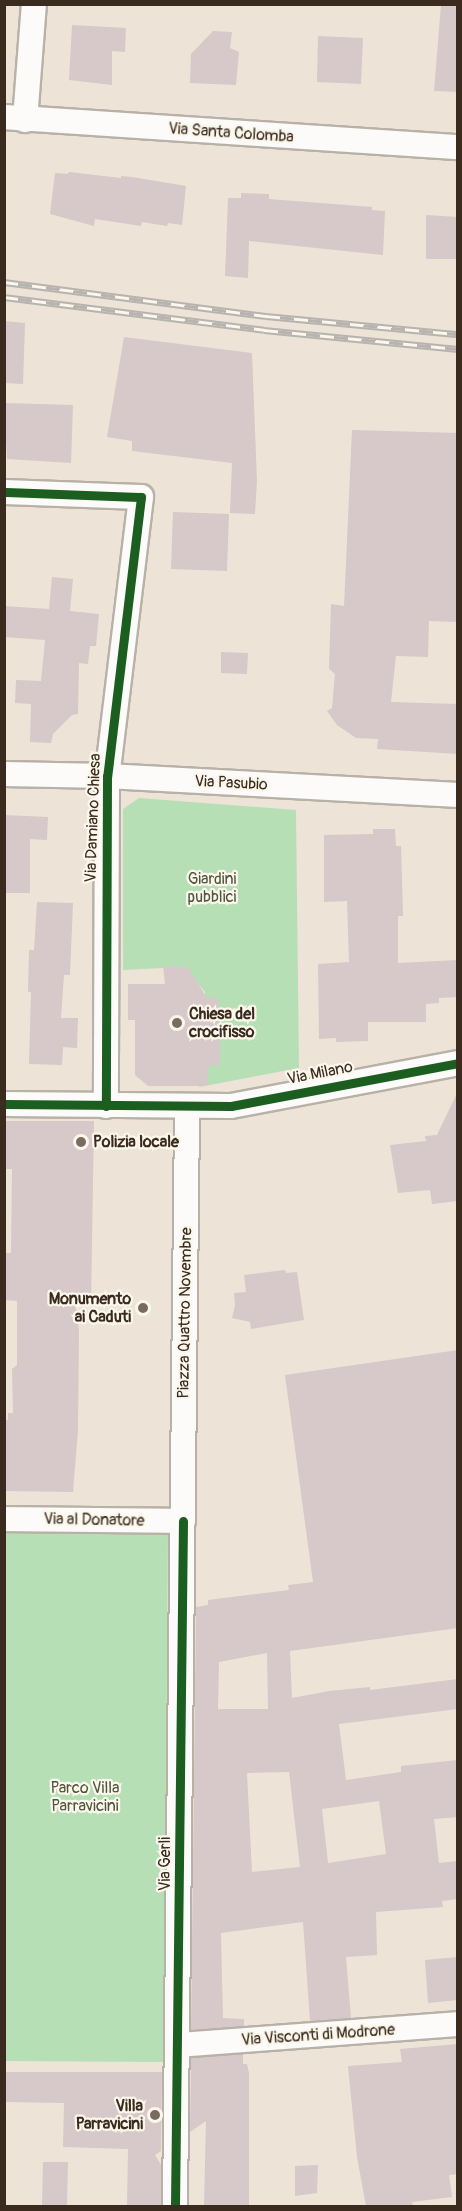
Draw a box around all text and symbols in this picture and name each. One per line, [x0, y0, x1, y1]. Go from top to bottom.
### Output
street label: Via Santa Colomba [168, 119, 294, 147]
street label: Via Damiano Chiesa [81, 753, 105, 883]
street label: Via Pasubio [194, 771, 268, 795]
park label: Giardini pubblici [188, 869, 236, 907]
place label: Chiesa del crocifisso [189, 1004, 255, 1042]
marker: Chiesa del crocifisso [170, 1016, 184, 1030]
street label: Via Milano [286, 1057, 354, 1089]
place label: Polizia locale [93, 1132, 179, 1152]
marker: Polizia locale [74, 1135, 88, 1149]
street label: Piazza Quattro Novembre [174, 1227, 196, 1399]
place label: Monumento ai Caduti [49, 1289, 131, 1327]
marker: Monumento ai Caduti [136, 1301, 150, 1315]
street label: Via al Donatore [43, 1510, 145, 1530]
park label: Parco Villa Parravicini [50, 1778, 120, 1816]
street label: Via Gerli [155, 1837, 175, 1891]
street label: Via Visconti di Modrone [240, 2020, 396, 2050]
place label: Villa Parravicini [76, 2096, 143, 2134]
marker: Villa Parravicini [148, 2108, 162, 2122]

